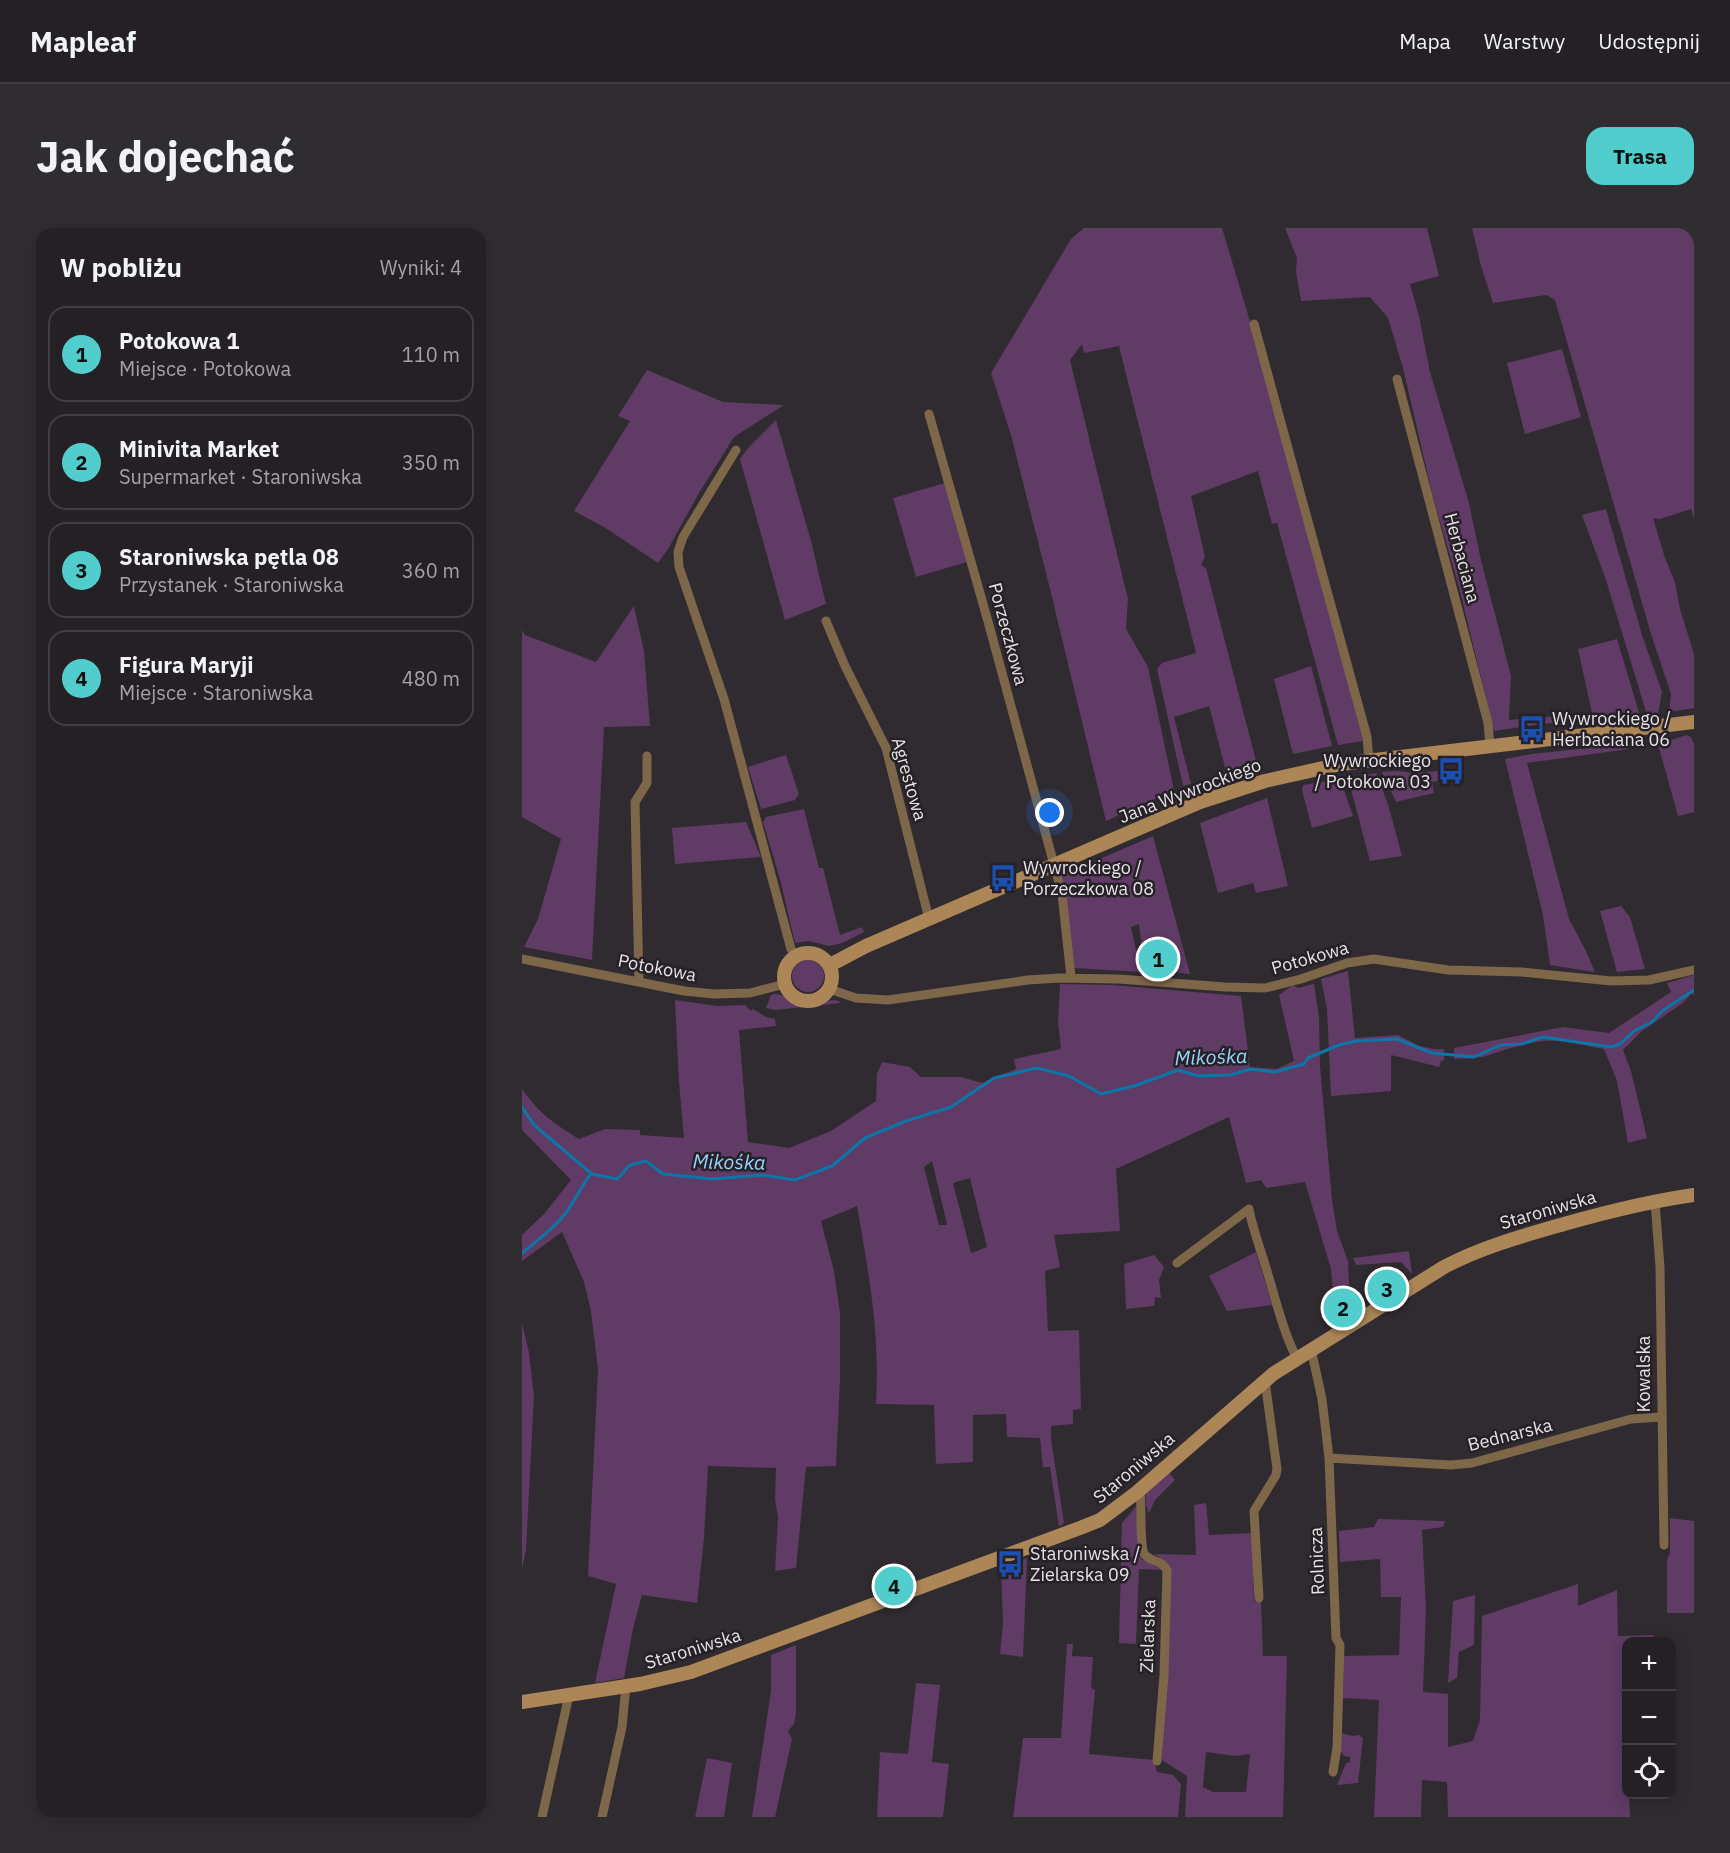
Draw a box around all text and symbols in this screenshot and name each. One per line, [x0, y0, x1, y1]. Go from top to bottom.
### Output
text: Mapleaf [30, 23, 136, 60]
text: Mapa [1399, 27, 1451, 55]
text: Warstwy [1484, 27, 1565, 55]
text: Udostępnij [1598, 27, 1700, 55]
button: Trasa [1586, 127, 1694, 185]
text: Jak dojechać [36, 129, 295, 184]
text: W pobliżu [60, 250, 182, 284]
text: Wyniki: 4 [380, 254, 462, 281]
text: Potokowa 1 [119, 326, 239, 355]
text: 1 [76, 341, 88, 368]
text: 110 m [402, 341, 460, 368]
text: Miejsce · Potokowa [119, 355, 291, 382]
text: Minivita Market [119, 434, 279, 463]
text: 2 [76, 449, 88, 476]
text: 350 m [402, 449, 460, 476]
text: Supermarket · Staroniwska [119, 463, 362, 490]
street label: Herbaciana [1439, 510, 1486, 606]
text: Staroniwska pętla 08 [119, 542, 339, 571]
text: 3 [76, 557, 88, 584]
text: 360 m [402, 557, 460, 584]
text: Przystanek · Staroniwska [119, 571, 344, 598]
street label: Porzeczkowa [984, 580, 1033, 688]
text: Figura Maryji [119, 650, 254, 679]
text: 4 [76, 665, 88, 692]
text: 480 m [402, 665, 460, 692]
text: Miejsce · Staroniwska [119, 679, 313, 706]
place label: Wywrockiego / Herbaciana 06 [1552, 707, 1671, 751]
bus stop icon: Wywrockiego / Herbaciana 06 [1517, 714, 1547, 744]
street label: Agrestowa [887, 735, 932, 824]
place label: Wywrockiego / Potokowa 03 [1315, 749, 1431, 793]
street label: Jana Wywrockiego [1115, 753, 1264, 828]
bus stop icon: Wywrockiego / Potokowa 03 [1436, 756, 1466, 786]
your location [1035, 798, 1064, 827]
place label: Wywrockiego / Porzeczkowa 08 [1023, 856, 1154, 900]
bus stop icon: Wywrockiego / Porzeczkowa 08 [988, 863, 1018, 893]
street label: Potokowa [1269, 935, 1352, 980]
pin: 1 [1138, 936, 1178, 982]
street label: Potokowa [616, 949, 699, 986]
water label: Mikośka [1174, 1042, 1248, 1071]
water label: Mikośka [692, 1147, 766, 1176]
street label: Staroniwska [1497, 1185, 1599, 1234]
pin: 3 [1368, 1266, 1406, 1312]
pin: 2 [1324, 1286, 1362, 1330]
street label: Kowalska [1632, 1335, 1655, 1412]
street label: Bednarska [1465, 1413, 1555, 1456]
street label: Staroniwska [1088, 1427, 1179, 1508]
street label: Rolnicza [1304, 1526, 1329, 1595]
place label: Staroniwska / Zielarska 09 [1030, 1542, 1141, 1586]
bus stop icon: Staroniwska / Zielarska 09 [995, 1549, 1025, 1579]
pin: 4 [874, 1564, 914, 1608]
street label: Zielarska [1135, 1598, 1160, 1673]
street label: Staroniwska [642, 1623, 744, 1674]
map controls [1622, 1637, 1676, 1799]
button: + [1622, 1637, 1676, 1691]
button: − [1622, 1691, 1676, 1745]
button: locate [1622, 1745, 1676, 1799]

